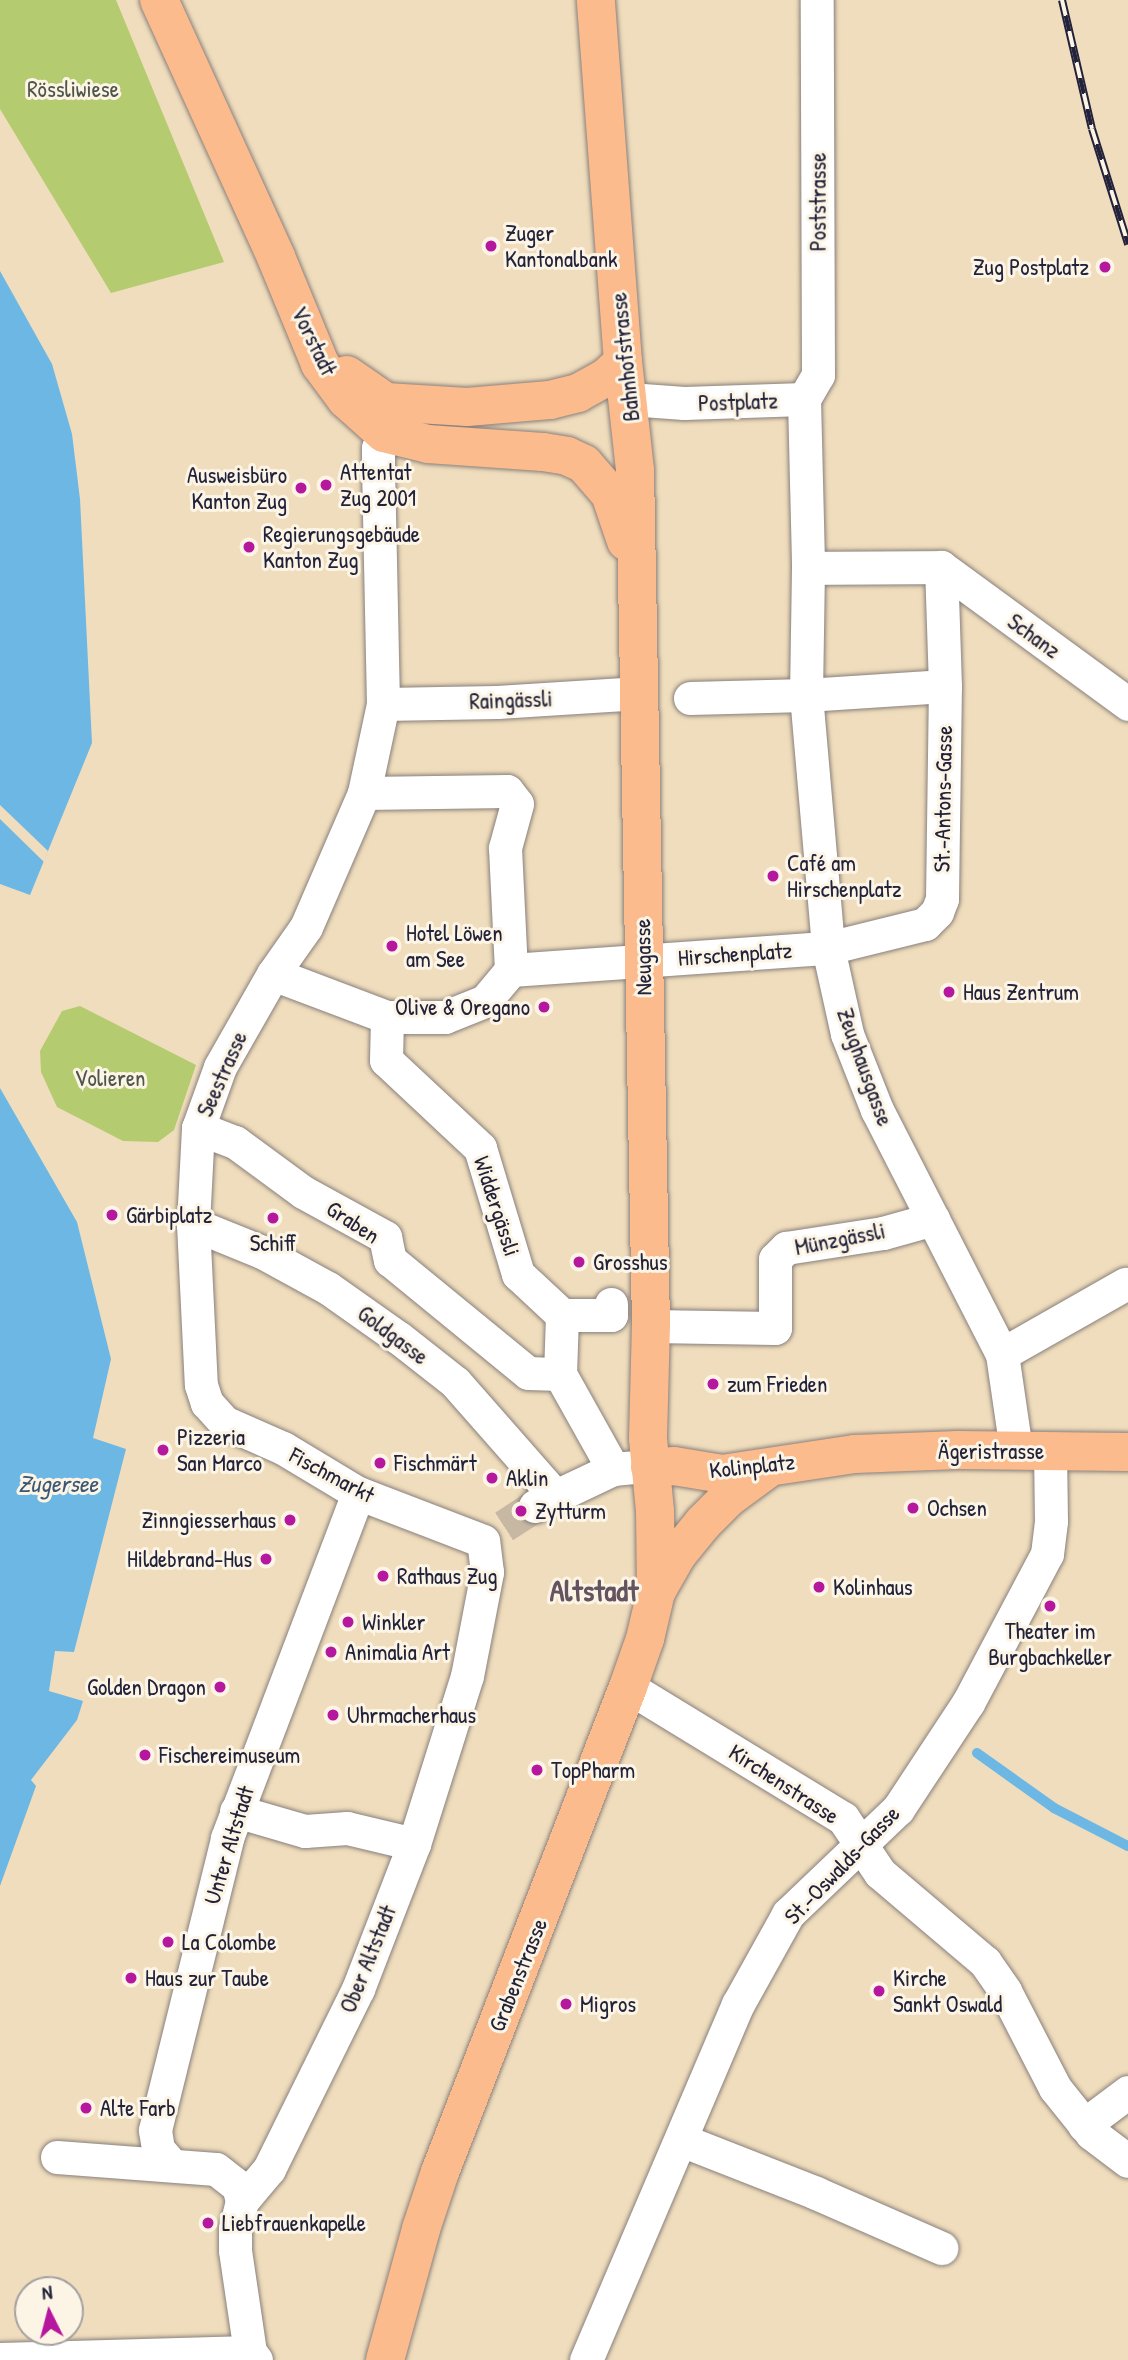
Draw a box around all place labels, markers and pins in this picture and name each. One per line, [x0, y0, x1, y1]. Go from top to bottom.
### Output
place label: Zuger Kantonalbank [505, 219, 618, 273]
marker: Zuger Kantonalbank [483, 238, 499, 254]
place label: Zug Postplatz [973, 253, 1089, 281]
marker: Zug Postplatz [1095, 257, 1115, 277]
place label: Attentat Zug 2001 [340, 458, 416, 512]
place label: Ausweisbüro Kanton Zug [187, 461, 287, 515]
marker: Attentat Zug 2001 [318, 477, 334, 493]
marker: Ausweisbüro Kanton Zug [293, 480, 309, 496]
place label: Regierungsgebäude Kanton Zug [263, 520, 420, 574]
marker: Regierungsgebäude Kanton Zug [241, 539, 257, 555]
place label: Café am Hirschenplatz [787, 849, 901, 903]
marker: Café am Hirschenplatz [765, 868, 781, 884]
place label: Hotel Löwen am See [406, 919, 503, 973]
marker: Hotel Löwen am See [384, 938, 400, 954]
place label: Haus Zentrum [963, 978, 1079, 1006]
marker: Haus Zentrum [941, 984, 957, 1000]
place label: Olive & Oregano [395, 993, 530, 1021]
marker: Olive & Oregano [536, 999, 552, 1015]
place label: Gärbiplatz [126, 1201, 212, 1229]
marker: Gärbiplatz [104, 1207, 120, 1223]
marker: Schiff [265, 1210, 281, 1226]
place label: Schiff [250, 1229, 296, 1257]
place label: Grosshus [593, 1248, 668, 1276]
marker: Grosshus [571, 1254, 587, 1270]
place label: zum Frieden [727, 1370, 827, 1398]
marker: zum Frieden [705, 1376, 721, 1392]
place label: Pizzeria San Marco [177, 1423, 262, 1477]
marker: Pizzeria San Marco [155, 1442, 171, 1458]
place label: Fischmärt [394, 1449, 477, 1477]
marker: Fischmärt [372, 1455, 388, 1471]
place label: Aklin [506, 1464, 548, 1492]
marker: Aklin [484, 1470, 500, 1486]
place label: Ochsen [927, 1494, 987, 1522]
place label: Zytturm [535, 1497, 606, 1525]
marker: Ochsen [905, 1500, 921, 1516]
marker: Zytturm [513, 1503, 529, 1519]
place label: Zinngiesserhaus [141, 1506, 276, 1534]
marker: Zinngiesserhaus [282, 1512, 298, 1528]
place label: Hildebrand-Hus [127, 1545, 252, 1573]
marker: Hildebrand-Hus [258, 1551, 274, 1567]
place label: Rathaus Zug [397, 1562, 497, 1590]
marker: Rathaus Zug [375, 1568, 391, 1584]
place label: Kolinhaus [833, 1573, 913, 1601]
marker: Kolinhaus [811, 1579, 827, 1595]
marker: Theater im Burgbachkeller [1042, 1598, 1058, 1614]
place label: Winkler [362, 1608, 425, 1636]
marker: Winkler [340, 1614, 356, 1630]
place label: Theater im Burgbachkeller [988, 1617, 1112, 1671]
place label: Animalia Art [345, 1638, 450, 1666]
marker: Animalia Art [323, 1644, 339, 1660]
place label: Golden Dragon [87, 1673, 206, 1701]
marker: Golden Dragon [212, 1679, 228, 1695]
place label: Uhrmacherhaus [347, 1701, 476, 1729]
marker: Uhrmacherhaus [325, 1707, 341, 1723]
place label: Fischereimuseum [159, 1741, 300, 1769]
marker: Fischereimuseum [137, 1747, 153, 1763]
place label: TopPharm [551, 1756, 635, 1784]
marker: TopPharm [529, 1762, 545, 1778]
place label: La Colombe [182, 1928, 276, 1956]
marker: La Colombe [160, 1934, 176, 1950]
place label: Haus zur Taube [145, 1964, 269, 1992]
place label: Kirche Sankt Oswald [893, 1964, 1002, 2018]
marker: Haus zur Taube [123, 1970, 139, 1986]
marker: Kirche Sankt Oswald [871, 1983, 887, 1999]
place label: Migros [580, 1990, 636, 2018]
marker: Migros [558, 1996, 574, 2012]
place label: Alte Farb [100, 2094, 176, 2122]
marker: Alte Farb [78, 2100, 94, 2116]
place label: Liebfrauenkapelle [222, 2209, 366, 2237]
marker: Liebfrauenkapelle [200, 2215, 216, 2231]

